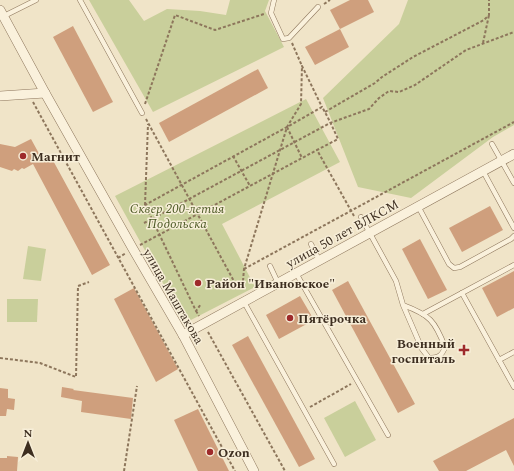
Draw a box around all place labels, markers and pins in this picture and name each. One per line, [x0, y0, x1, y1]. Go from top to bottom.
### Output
place label: Магнит [31, 147, 80, 167]
marker: Магнит [18, 151, 28, 161]
place label: Район "Ивановское" [206, 274, 335, 294]
marker: Район "Ивановское" [193, 278, 203, 288]
place label: Пятёрочка [298, 309, 366, 329]
marker: Пятёрочка [285, 313, 295, 323]
place label: Военный госпиталь [392, 334, 455, 369]
marker: Военный госпиталь [458, 344, 470, 356]
place label: Ozon [218, 443, 250, 463]
marker: Ozon [205, 447, 215, 457]

